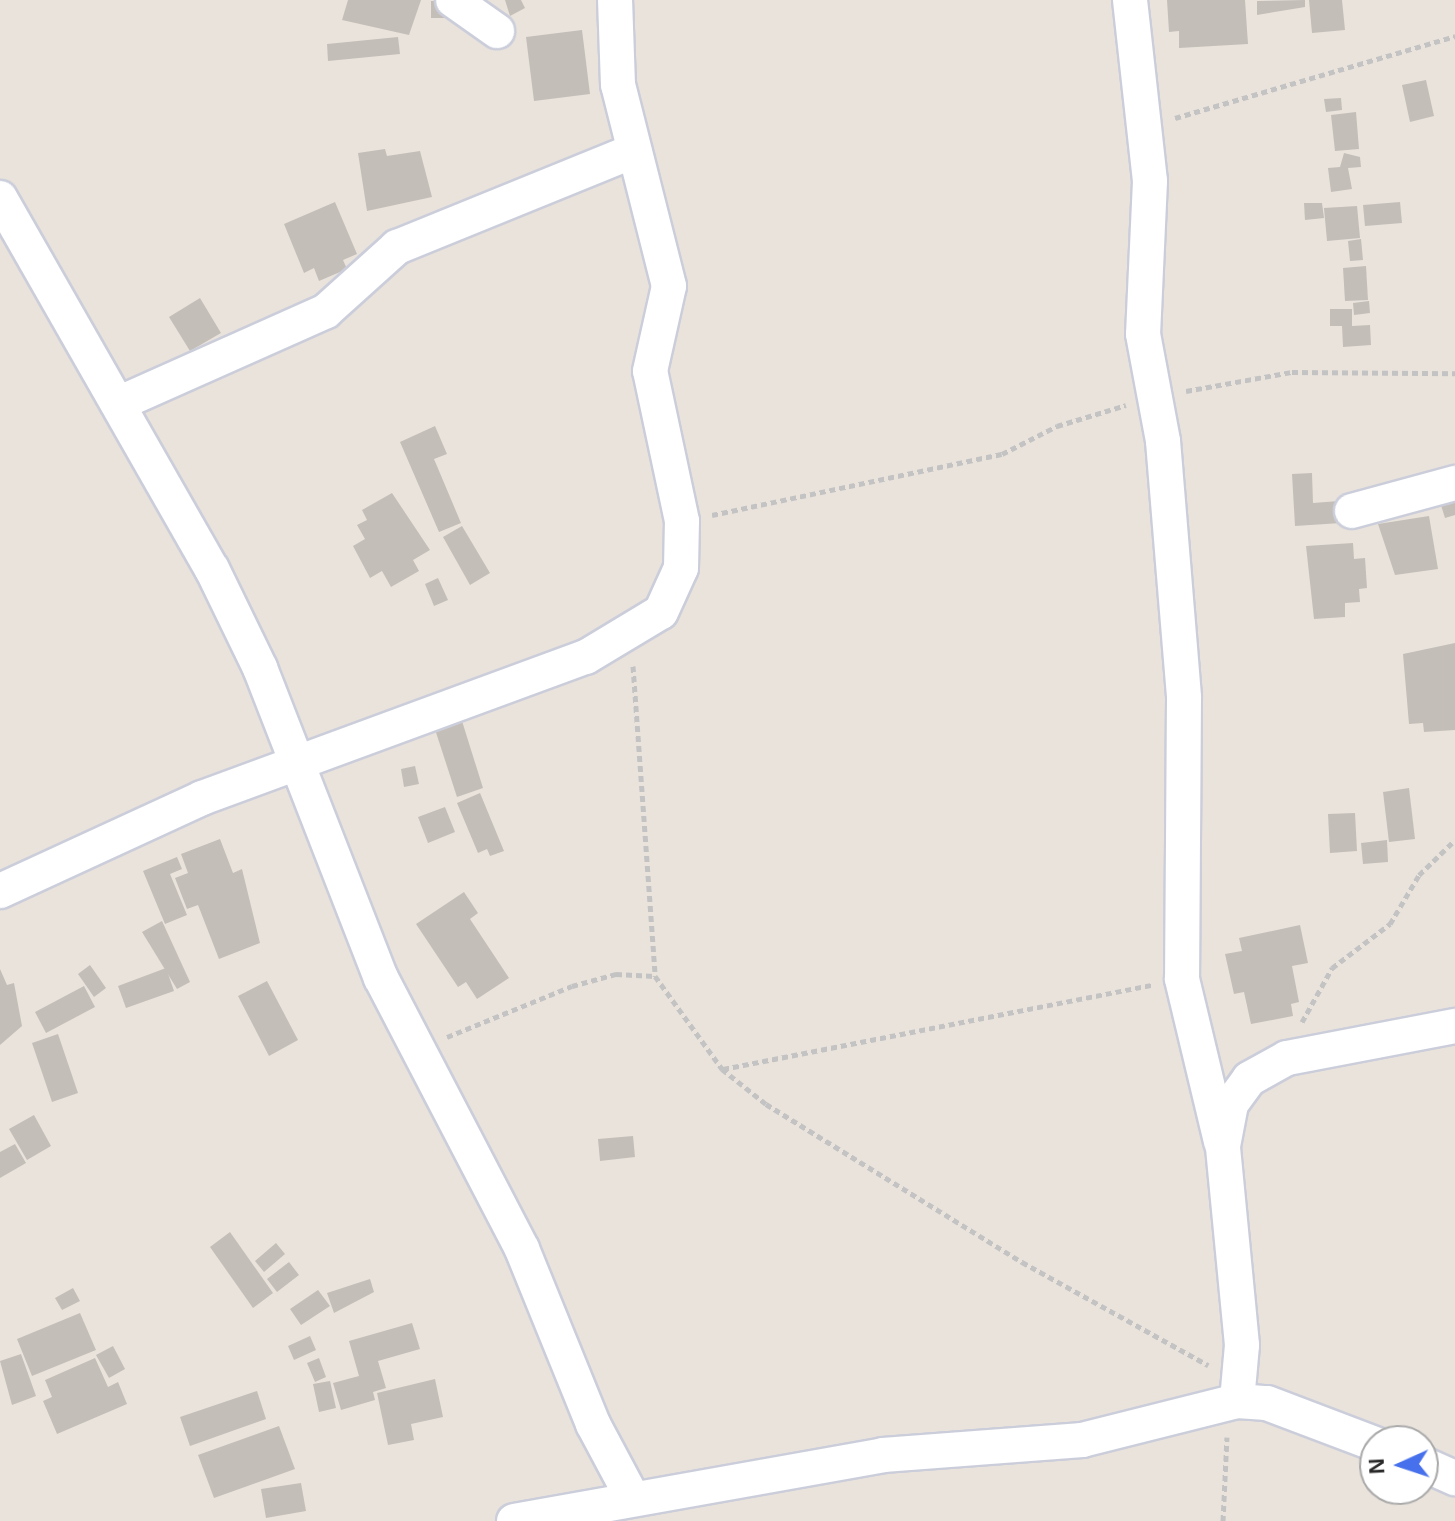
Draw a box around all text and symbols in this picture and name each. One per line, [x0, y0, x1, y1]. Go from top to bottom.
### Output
north arrow [1359, 1425, 1439, 1505]
text: N [1364, 1458, 1389, 1475]

